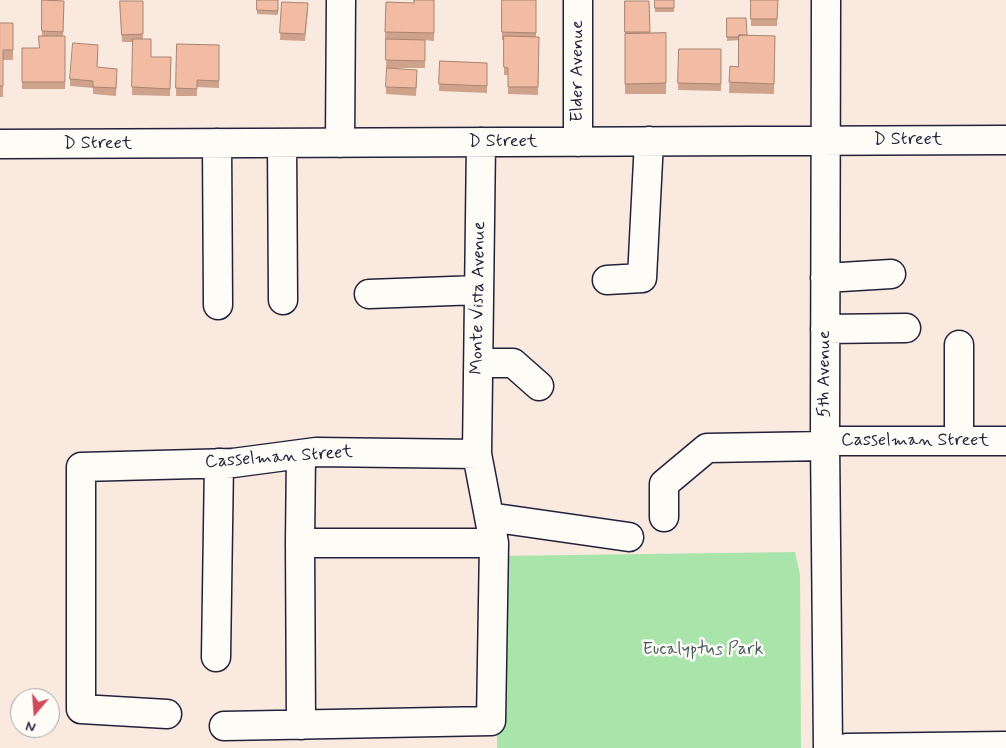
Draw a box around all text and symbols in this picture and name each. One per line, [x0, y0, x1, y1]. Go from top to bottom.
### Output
street label: Elder Avenue [567, 20, 589, 122]
street label: D Street [874, 129, 942, 151]
street label: D Street [469, 131, 537, 153]
street label: D Street [64, 133, 132, 155]
street label: Monte Vista Avenue [467, 221, 491, 375]
street label: 5th Avenue [814, 330, 836, 418]
street label: Casselman Street [841, 430, 989, 452]
street label: Casselman Street [204, 442, 354, 474]
park label: Eucalyptus Park [643, 639, 763, 661]
north arrow [10, 688, 60, 738]
text: N [23, 716, 38, 736]

